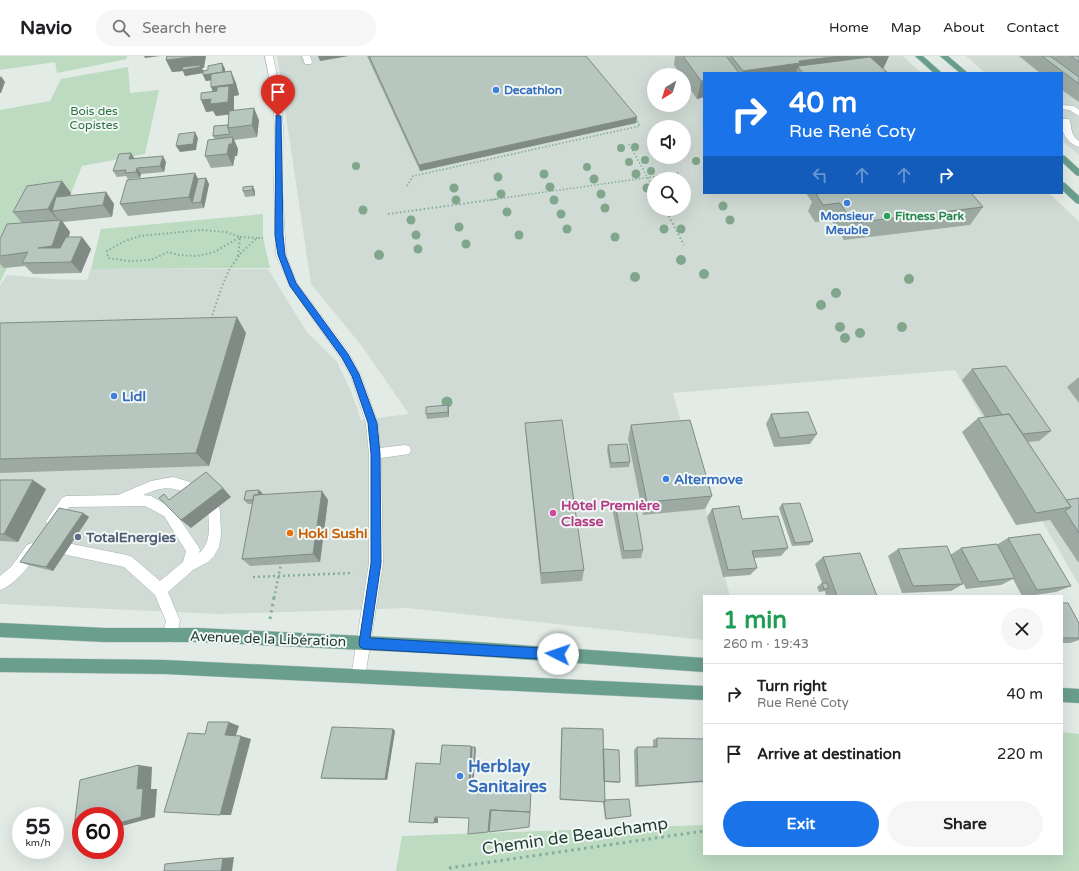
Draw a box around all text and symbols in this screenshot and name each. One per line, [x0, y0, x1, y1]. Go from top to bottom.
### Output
search box [96, 10, 376, 46]
text: Navio [20, 17, 72, 39]
icon: search [110, 17, 132, 39]
text: Search here [142, 19, 226, 37]
text: Home [829, 19, 869, 36]
text: Map [891, 19, 921, 36]
text: About [943, 19, 985, 36]
text: Contact [1007, 19, 1059, 36]
north arrow [647, 68, 691, 112]
map controls [647, 68, 691, 216]
pin [261, 75, 295, 116]
icon: arrive [267, 81, 289, 103]
place label: Decathlon [504, 83, 562, 97]
marker: Decathlon [491, 85, 501, 95]
text: 40 m [789, 86, 857, 120]
icon: right [723, 88, 775, 140]
park label: Bois des Copistes [70, 104, 119, 132]
button: sound [647, 120, 691, 164]
text: Rue René Coty [789, 120, 916, 142]
icon: left [809, 164, 831, 186]
icon: ahead [851, 164, 873, 186]
icon: ahead [893, 164, 915, 186]
icon: right [935, 164, 957, 186]
button: search [647, 172, 691, 216]
marker: Monsieur Meuble [842, 198, 852, 208]
place label: Monsieur Meuble [820, 209, 874, 237]
place label: Fitness Park [895, 209, 965, 223]
marker: Fitness Park [882, 211, 892, 221]
place label: Lidl [122, 388, 146, 405]
marker: Lidl [109, 391, 119, 401]
place label: Altermove [674, 471, 743, 488]
marker: Altermove [661, 474, 671, 484]
place label: Hôtel Première Classe [561, 497, 660, 530]
marker: Hôtel Première Classe [548, 508, 558, 518]
place label: Hoki Sushi [298, 525, 367, 542]
marker: Hoki Sushi [285, 528, 295, 538]
place label: TotalEnergies [85, 529, 176, 546]
marker: TotalEnergies [73, 532, 83, 542]
text: 1 min [723, 606, 787, 635]
button: close [1001, 608, 1043, 650]
street label: Avenue de la Libération [190, 628, 346, 650]
position arrow [537, 633, 579, 675]
text: 260 m · 19:43 [723, 636, 809, 652]
text: Turn right [757, 677, 827, 695]
icon: right [723, 683, 745, 705]
text: 40 m [1006, 685, 1043, 703]
text: Rue René Coty [757, 695, 849, 711]
icon: arrive [723, 743, 745, 765]
text: Arrive at destination [757, 745, 901, 763]
text: 220 m [997, 745, 1043, 763]
place label: Herblay Sanitaires [468, 756, 547, 797]
marker: Herblay Sanitaires [455, 771, 465, 781]
button: Exit [723, 801, 879, 847]
button: Share [887, 801, 1043, 847]
speed limit sign: 60 [72, 807, 124, 859]
street label: Chemin de Beauchamp [481, 813, 669, 859]
text: 55 [25, 816, 51, 840]
text: km/h [25, 837, 51, 849]

